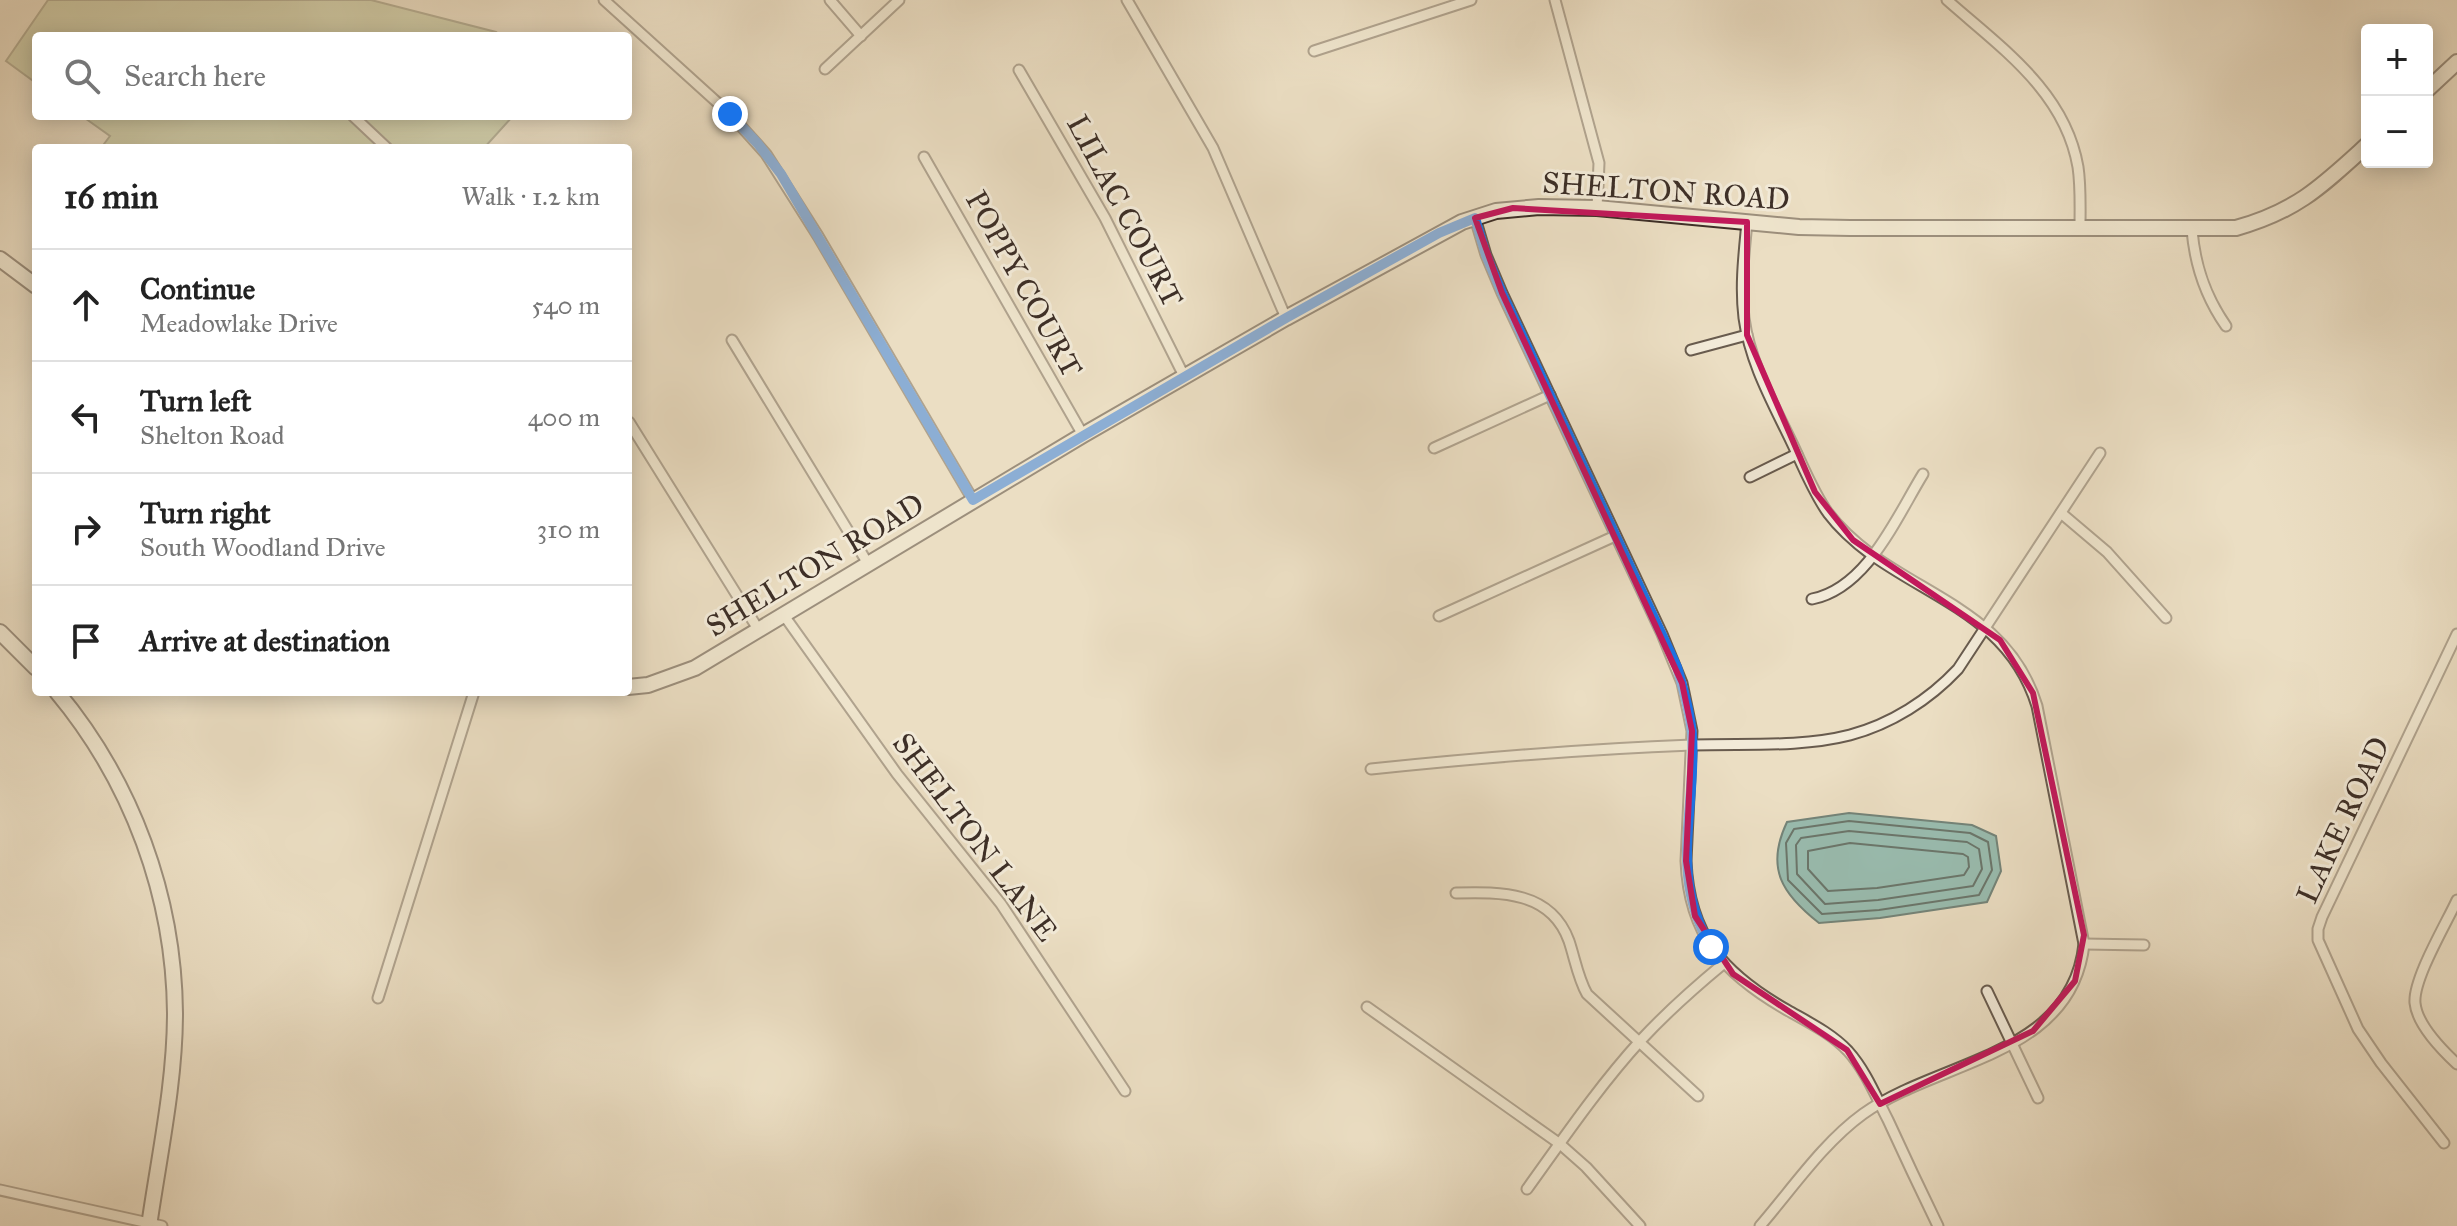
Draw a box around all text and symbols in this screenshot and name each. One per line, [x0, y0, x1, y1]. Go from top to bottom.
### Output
map controls [2361, 24, 2433, 168]
button: + [2361, 24, 2433, 96]
search box [32, 32, 632, 120]
icon: search [60, 54, 104, 98]
text: Search here [124, 58, 266, 94]
route end [712, 96, 748, 132]
button: − [2361, 96, 2433, 168]
street label: LILAC COURT [1059, 109, 1191, 313]
street label: SHELTON ROAD [1541, 164, 1791, 218]
text: 16 min [64, 176, 158, 217]
text: Walk · 1.2 km [462, 180, 600, 212]
street label: POPPY COURT [958, 185, 1090, 383]
text: Continue [140, 271, 255, 307]
icon: ahead [64, 283, 108, 327]
text: 540 m [532, 289, 600, 321]
text: Meadowlake Drive [140, 307, 338, 339]
text: Turn left [140, 383, 251, 419]
icon: left [64, 395, 108, 439]
text: 400 m [528, 401, 600, 433]
text: Shelton Road [140, 419, 285, 451]
street label: SHELTON ROAD [700, 486, 930, 644]
text: Turn right [140, 495, 271, 531]
icon: right [64, 507, 108, 551]
text: 310 m [537, 513, 600, 545]
text: South Woodland Drive [140, 531, 385, 563]
icon: arrive [64, 619, 108, 663]
text: Arrive at destination [140, 623, 390, 659]
street label: SHELTON LANE [885, 726, 1065, 948]
street label: LAKE ROAD [2289, 731, 2397, 909]
route start [1693, 929, 1729, 965]

